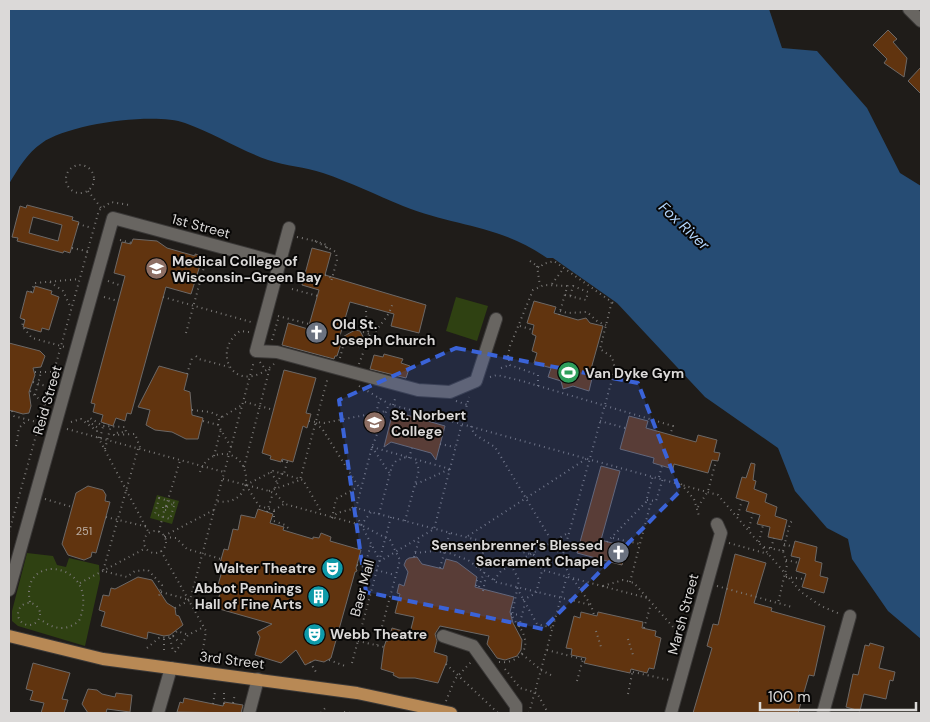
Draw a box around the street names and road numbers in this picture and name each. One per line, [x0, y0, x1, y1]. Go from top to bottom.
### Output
street label: 1st Street [170, 210, 232, 242]
street label: Reid Street [29, 363, 65, 437]
street label: Baer Mall [346, 557, 378, 619]
street label: Marsh Street [664, 572, 702, 656]
street label: 3rd Street [198, 647, 266, 673]

